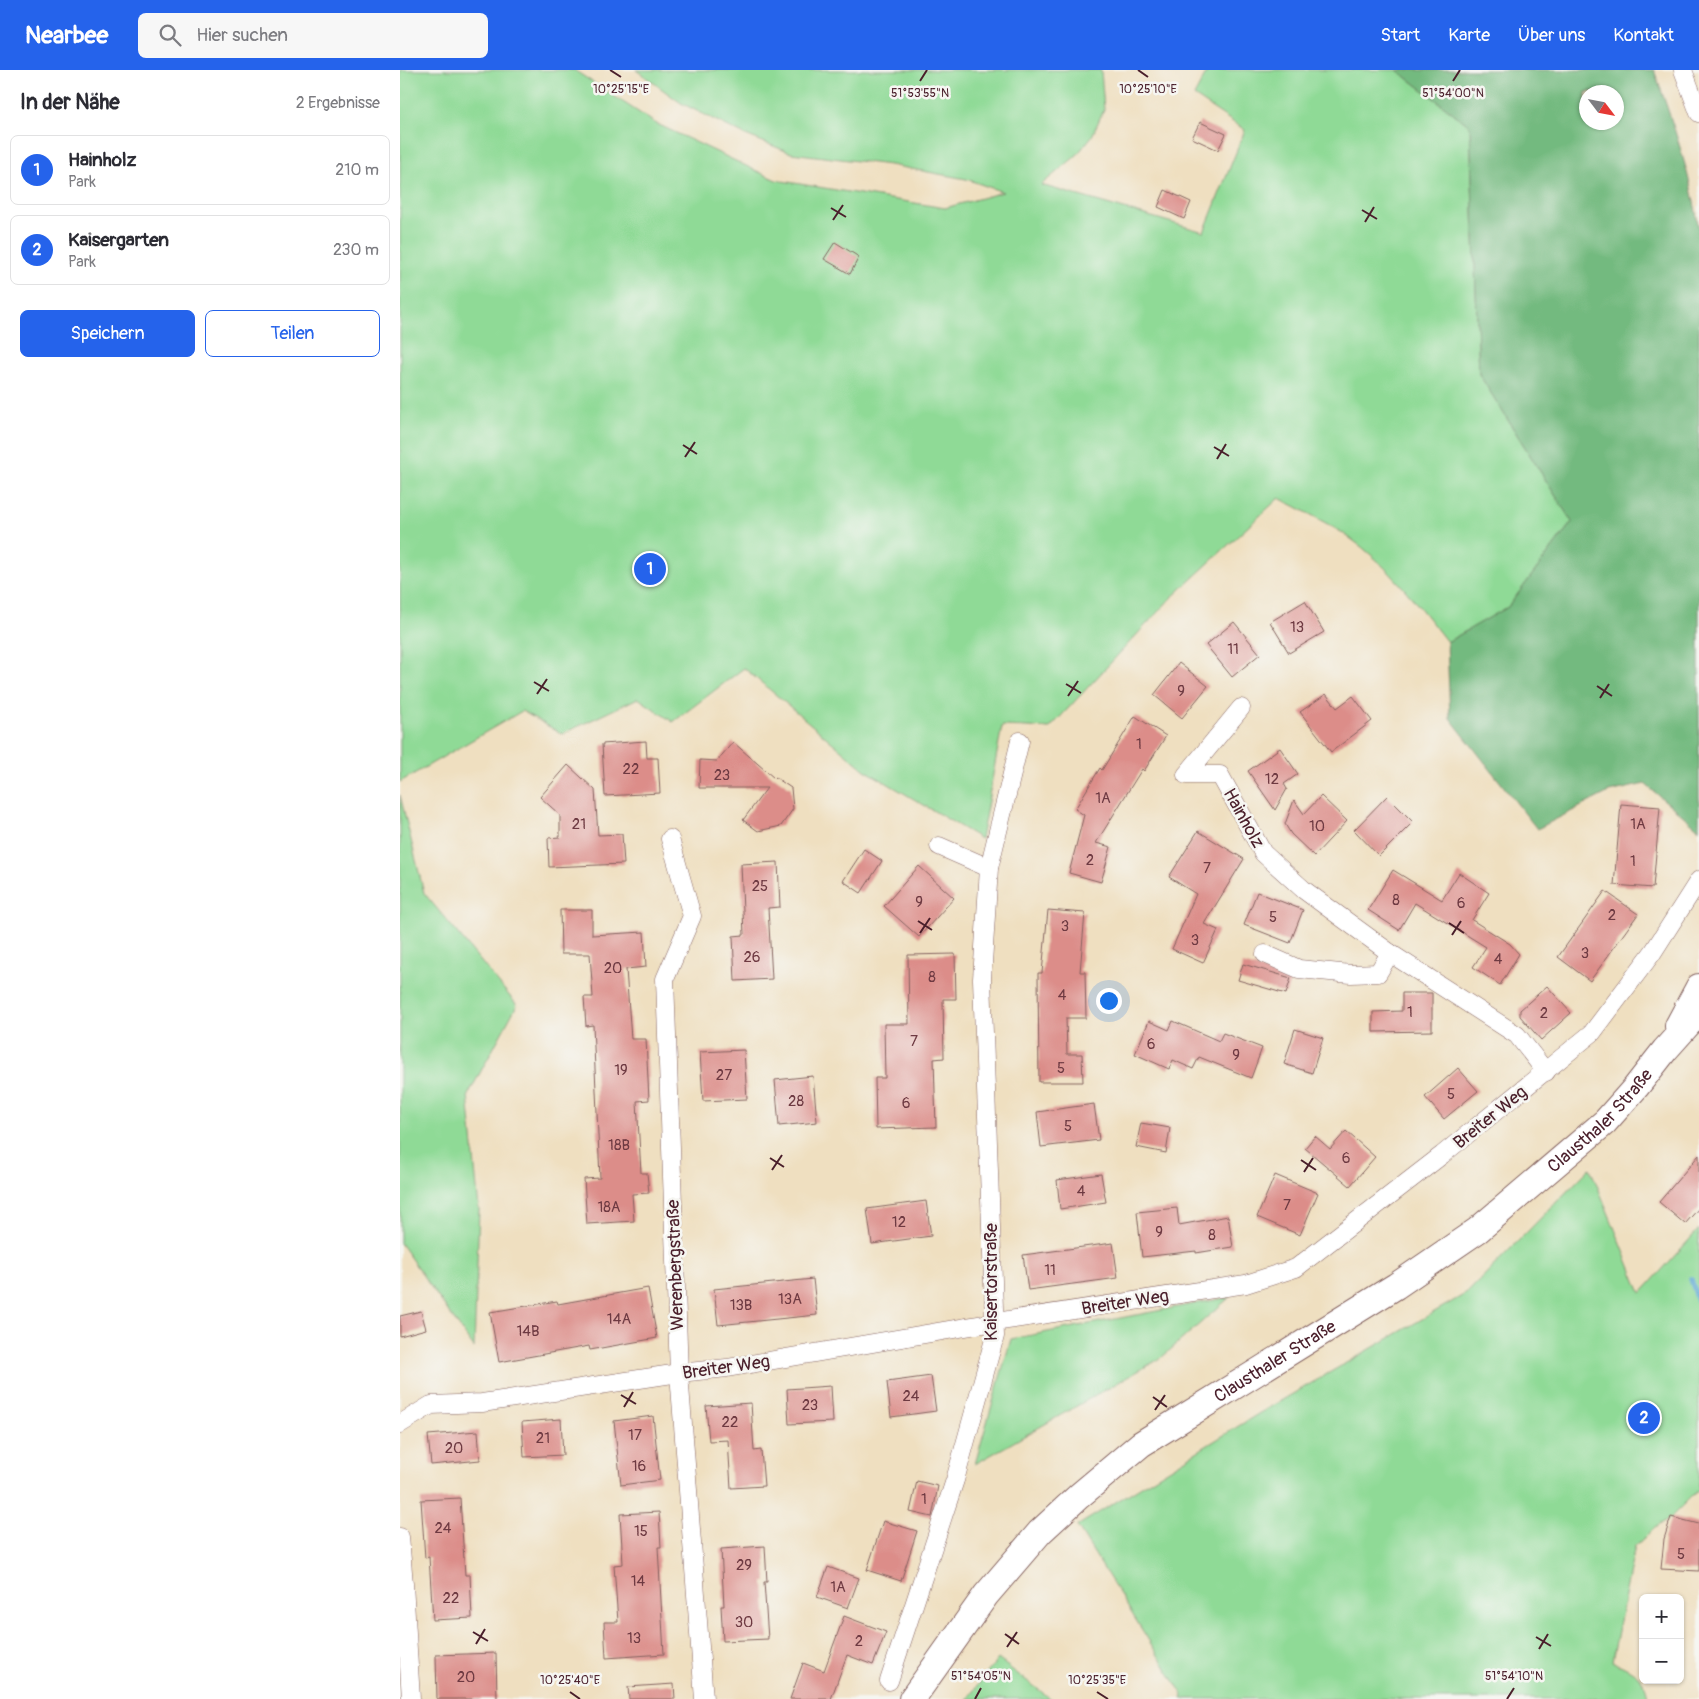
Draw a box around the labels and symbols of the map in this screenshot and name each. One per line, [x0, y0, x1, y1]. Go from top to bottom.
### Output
text: 10°25'15"E [593, 82, 649, 97]
text: 10°25'10"E [1119, 82, 1177, 97]
north arrow [1579, 85, 1624, 130]
text: 51°53'55"N [891, 86, 949, 101]
text: 51°54'00"N [1422, 86, 1484, 101]
pin: 1 [634, 550, 666, 588]
house number: 13 [1290, 618, 1304, 637]
house number: 11 [1227, 640, 1239, 659]
house number: 9 [1177, 682, 1185, 701]
house number: 1 [1136, 735, 1142, 754]
house number: 22 [623, 760, 639, 779]
house number: 23 [714, 766, 730, 785]
house number: 12 [1265, 770, 1279, 789]
street label: Hainholz [1218, 784, 1269, 852]
house number: 1A [1095, 789, 1111, 808]
house number: 21 [572, 815, 586, 834]
house number: 1A [1630, 815, 1646, 834]
house number: 10 [1309, 817, 1325, 836]
house number: 2 [1086, 851, 1094, 870]
house number: 1 [1630, 852, 1636, 871]
house number: 7 [1203, 859, 1211, 878]
house number: 25 [752, 877, 768, 896]
house number: 8 [1392, 891, 1400, 910]
house number: 9 [915, 893, 923, 912]
house number: 6 [1457, 894, 1465, 913]
house number: 2 [1608, 906, 1616, 925]
house number: 5 [1269, 908, 1277, 927]
house number: 3 [1061, 917, 1069, 936]
house number: 3 [1191, 931, 1199, 950]
house number: 3 [1581, 944, 1589, 963]
house number: 26 [743, 948, 761, 967]
house number: 4 [1494, 950, 1503, 969]
house number: 20 [604, 959, 622, 978]
house number: 8 [928, 968, 936, 987]
house number: 4 [1058, 986, 1067, 1005]
your location [1096, 988, 1122, 1014]
house number: 1 [1407, 1003, 1413, 1022]
house number: 2 [1540, 1004, 1548, 1023]
house number: 7 [910, 1032, 918, 1051]
house number: 6 [1147, 1035, 1155, 1054]
house number: 9 [1232, 1046, 1240, 1065]
house number: 5 [1057, 1059, 1065, 1078]
house number: 19 [614, 1061, 628, 1080]
street label: Clausthaler Straße [1543, 1064, 1658, 1178]
house number: 27 [716, 1066, 732, 1085]
street label: Breiter Weg [1449, 1081, 1532, 1154]
house number: 5 [1447, 1085, 1455, 1104]
house number: 28 [788, 1092, 804, 1111]
house number: 6 [902, 1094, 910, 1113]
house number: 5 [1064, 1117, 1072, 1136]
house number: 18B [608, 1136, 630, 1155]
house number: 6 [1342, 1149, 1350, 1168]
house number: 4 [1077, 1182, 1086, 1201]
house number: 7 [1283, 1196, 1291, 1215]
house number: 18A [597, 1198, 621, 1217]
street label: Werenbergstraße [662, 1199, 689, 1331]
house number: 12 [892, 1213, 906, 1232]
street label: Kaisertorstraße [980, 1223, 1003, 1341]
house number: 9 [1155, 1223, 1163, 1242]
house number: 8 [1208, 1226, 1216, 1245]
house number: 11 [1044, 1261, 1056, 1280]
street label: Breiter Weg [1080, 1284, 1170, 1321]
house number: 13A [778, 1290, 802, 1309]
house number: 13B [730, 1296, 752, 1315]
house number: 14A [607, 1310, 631, 1329]
street label: Clausthaler Straße [1210, 1315, 1340, 1408]
house number: 14B [516, 1322, 540, 1341]
street label: Breiter Weg [681, 1350, 771, 1385]
house number: 24 [902, 1387, 920, 1406]
house number: 23 [802, 1396, 818, 1415]
pin: 2 [1628, 1399, 1660, 1437]
house number: 22 [722, 1413, 738, 1432]
house number: 17 [628, 1426, 642, 1445]
house number: 21 [536, 1429, 550, 1448]
house number: 20 [445, 1439, 463, 1458]
house number: 16 [632, 1457, 646, 1476]
house number: 1 [921, 1490, 927, 1509]
house number: 24 [434, 1519, 452, 1538]
house number: 15 [634, 1522, 648, 1541]
house number: 5 [1677, 1545, 1685, 1564]
house number: 29 [736, 1556, 752, 1575]
house number: 14 [631, 1572, 646, 1591]
house number: 1A [830, 1578, 846, 1597]
house number: 22 [443, 1589, 459, 1608]
house number: 30 [735, 1613, 753, 1632]
house number: 13 [627, 1629, 641, 1648]
house number: 2 [855, 1632, 863, 1651]
house number: 20 [457, 1668, 475, 1687]
text: 51°54'05"N [951, 1669, 1011, 1684]
text: 51°54'10"N [1485, 1669, 1543, 1684]
text: 10°25'40"E [540, 1673, 600, 1688]
text: 10°25'35"E [1068, 1673, 1126, 1688]

